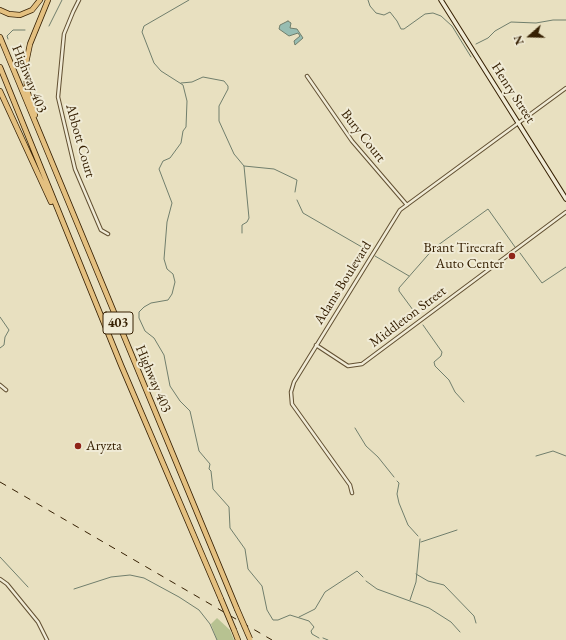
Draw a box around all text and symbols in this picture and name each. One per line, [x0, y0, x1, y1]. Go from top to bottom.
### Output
north arrow [510, 16, 550, 56]
text: N [511, 34, 527, 47]
street label: Highway 403 [8, 43, 50, 115]
street label: Henry Street [487, 60, 539, 126]
street label: Abbott Court [61, 102, 99, 180]
street label: Bury Court [337, 106, 389, 166]
street label: Adams Boulevard [311, 238, 375, 328]
place label: Brant Tirecraft Auto Center [424, 240, 504, 272]
marker: Brant Tirecraft Auto Center [507, 251, 517, 261]
street label: Middleton Street [366, 283, 450, 351]
road number: 403 [103, 312, 133, 334]
street label: Highway 403 [131, 343, 175, 415]
place label: Aryzta [86, 438, 122, 454]
marker: Aryzta [73, 441, 83, 451]

